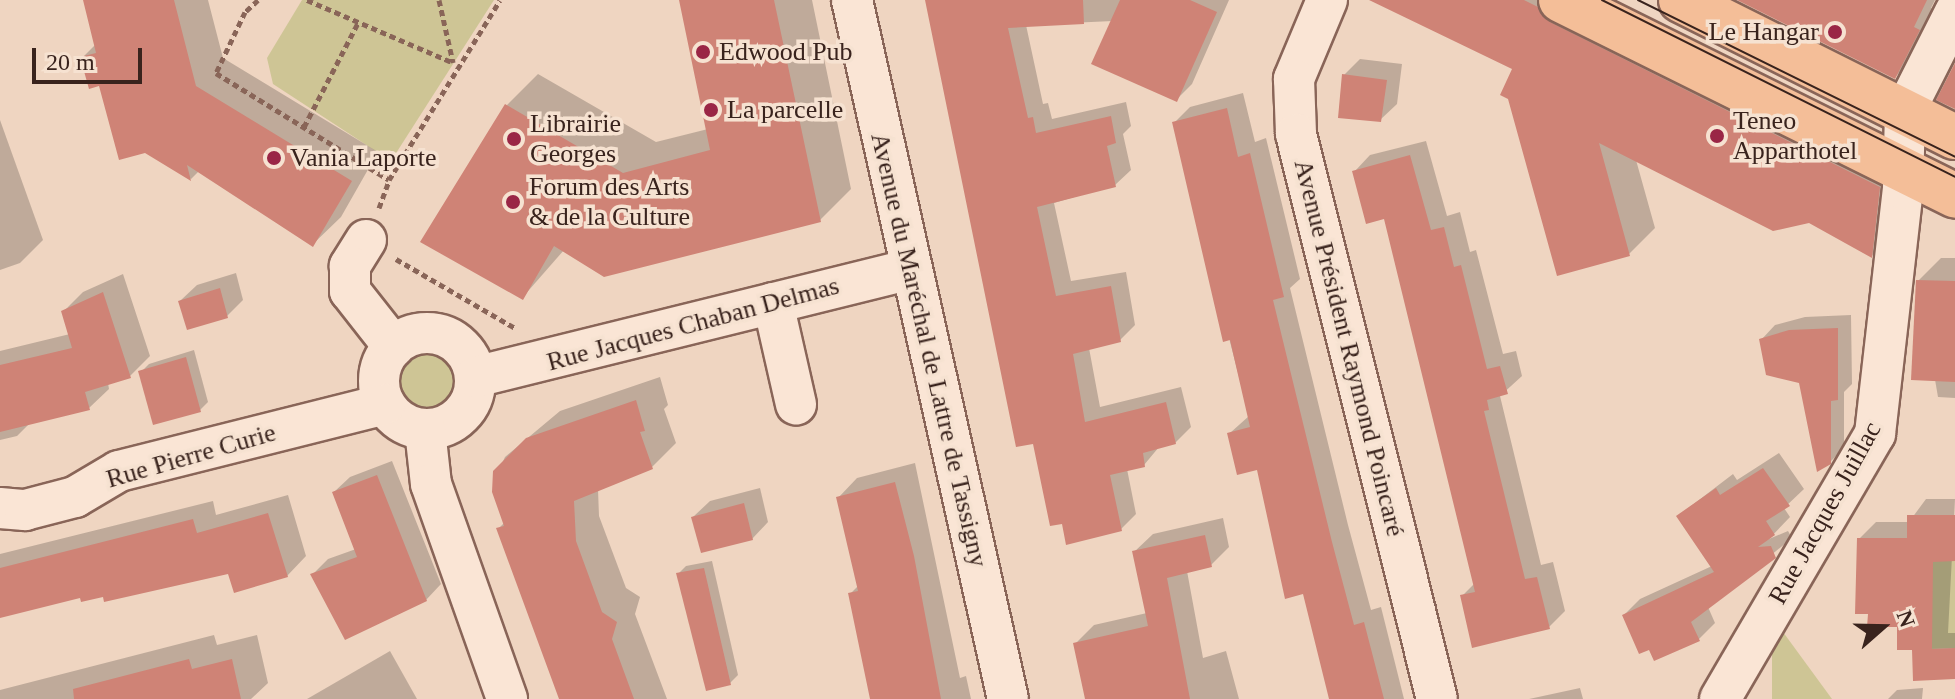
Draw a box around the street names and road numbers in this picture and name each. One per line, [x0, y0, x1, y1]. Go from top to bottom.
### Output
street label: Avenue du Maréchal de Lattre de Tassigny [864, 130, 994, 570]
street label: Avenue Président Raymond Poincaré [1287, 156, 1411, 540]
street label: Rue Jacques Chaban Delmas [544, 270, 842, 378]
street label: Rue Jacques Juillac [1762, 416, 1888, 610]
street label: Rue Pierre Curie [103, 417, 279, 495]

